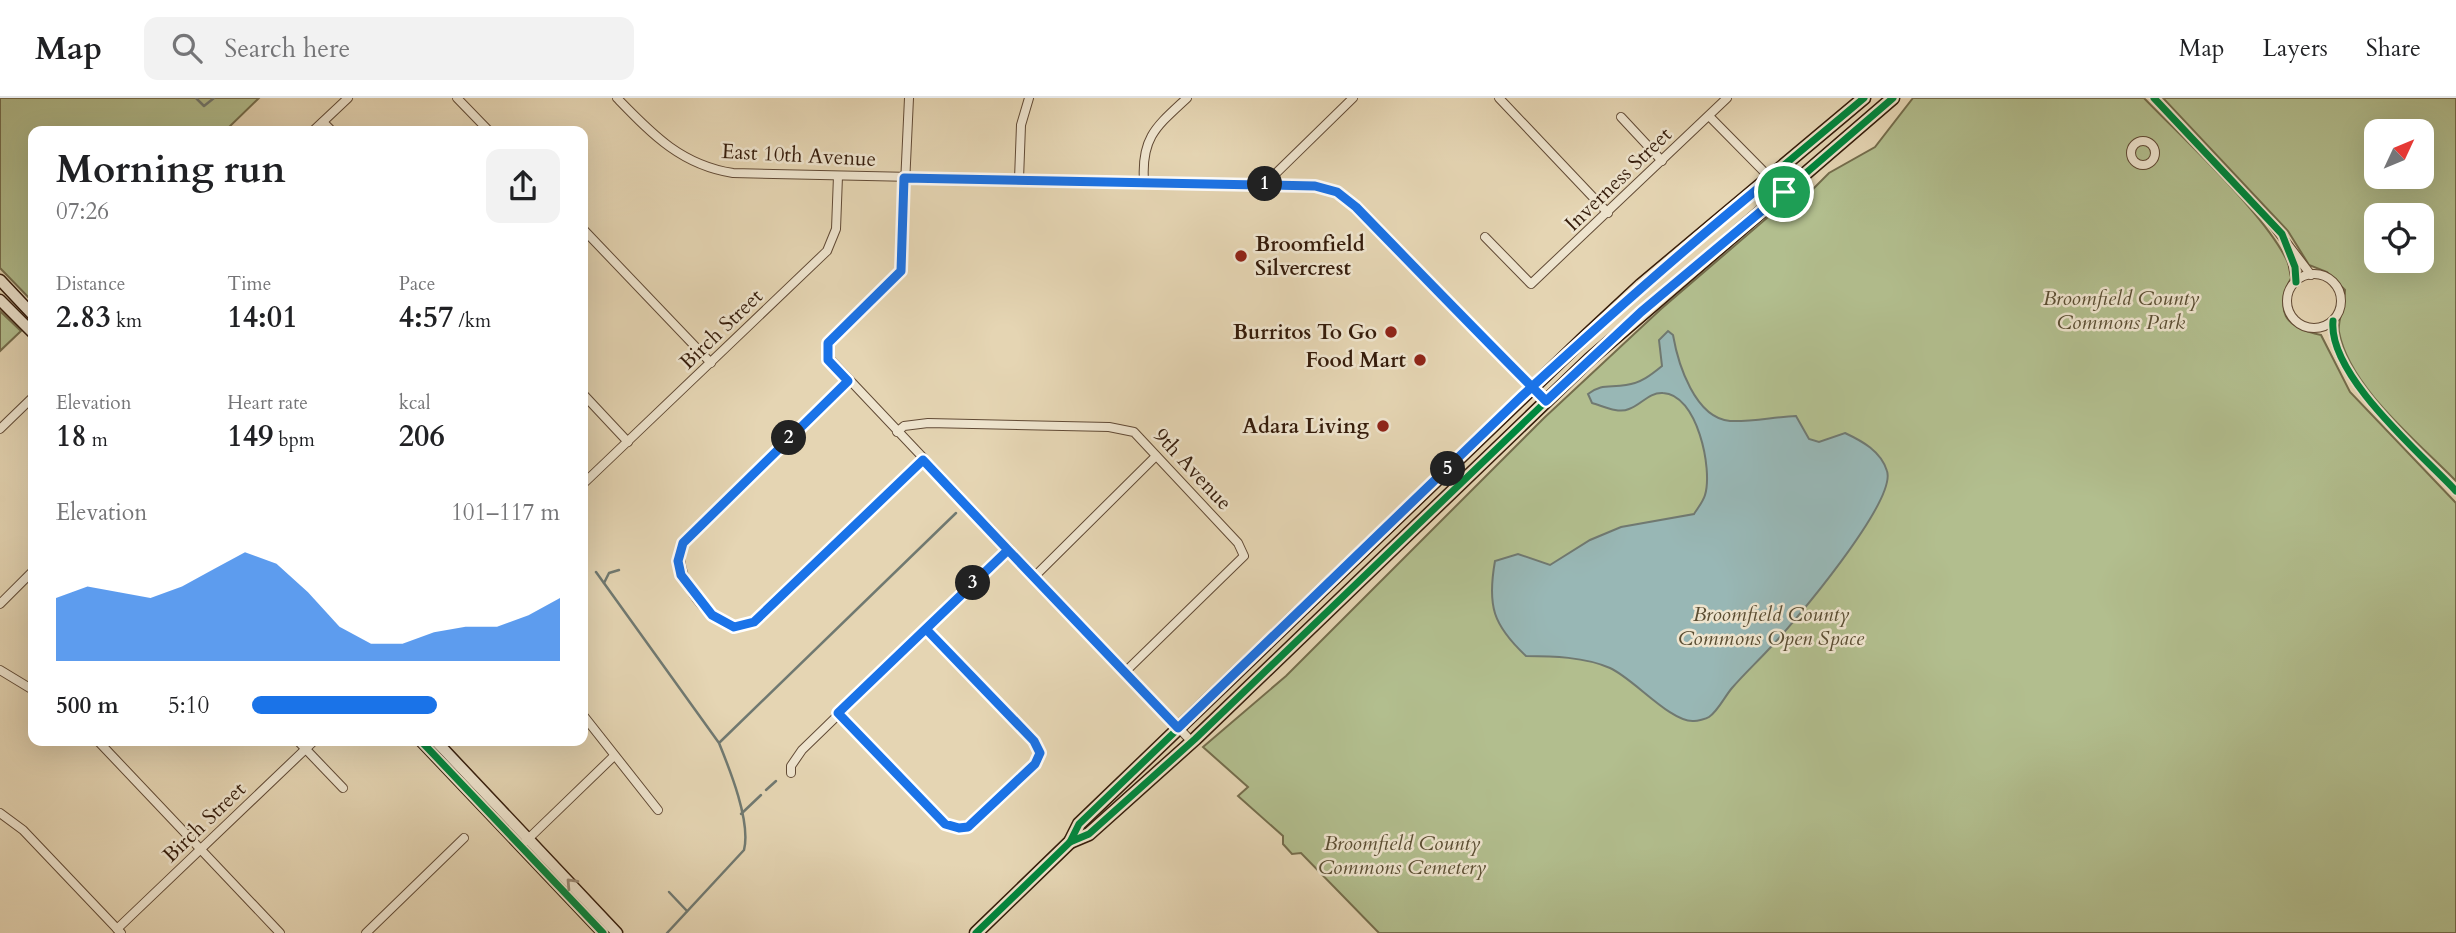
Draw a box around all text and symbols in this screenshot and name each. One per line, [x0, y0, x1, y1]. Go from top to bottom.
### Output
search box [144, 17, 634, 80]
text: Map [35, 26, 102, 71]
icon: search [168, 29, 206, 67]
text: Search here [224, 31, 350, 66]
text: Map [2179, 32, 2225, 65]
text: Layers [2263, 32, 2328, 65]
text: Share [2366, 32, 2421, 65]
north arrow [2364, 119, 2434, 189]
map controls [2364, 119, 2434, 273]
street label: Inverness Street [1558, 121, 1679, 238]
street label: East 10th Avenue [721, 137, 877, 174]
text: Morning run [56, 144, 286, 196]
button: share [486, 149, 560, 223]
pin [1754, 162, 1814, 222]
pin: 1 [1248, 166, 1282, 202]
text: 1 [1260, 170, 1269, 196]
icon: arrive [1765, 173, 1803, 211]
text: 07:26 [56, 196, 109, 227]
button: locate [2364, 203, 2434, 273]
place label: Broomfield Silvercrest [1255, 230, 1365, 283]
marker: Broomfield Silvercrest [1233, 248, 1249, 264]
text: Distance [56, 271, 125, 297]
text: Time [227, 271, 271, 297]
text: Pace [399, 271, 435, 297]
street label: Birch Street [673, 282, 769, 376]
park label: Broomfield County Commons Park [2043, 284, 2199, 337]
text: 2.83 [56, 297, 111, 338]
text: 14:01 [227, 297, 298, 338]
text: 4:57 [399, 297, 453, 338]
text: km [111, 308, 142, 334]
text: /km [453, 308, 491, 334]
place label: Burritos To Go [1233, 318, 1377, 347]
marker: Burritos To Go [1383, 324, 1399, 340]
place label: Food Mart [1305, 346, 1407, 375]
marker: Food Mart [1412, 352, 1428, 368]
text: Elevation [56, 390, 131, 416]
text: Heart rate [227, 390, 308, 416]
text: kcal [399, 390, 431, 416]
place label: Adara Living [1242, 412, 1369, 441]
text: 18 [56, 416, 87, 457]
text: 149 [227, 416, 273, 457]
text: 206 [399, 416, 445, 457]
marker: Adara Living [1375, 418, 1391, 434]
pin: 2 [772, 420, 806, 456]
street label: 9th Avenue [1147, 422, 1238, 517]
text: 2 [784, 424, 793, 450]
text: m [87, 427, 108, 453]
text: bpm [273, 427, 315, 453]
pin: 5 [1430, 452, 1466, 486]
text: 5 [1443, 455, 1452, 481]
text: Elevation [56, 497, 147, 528]
text: 101–117 m [451, 497, 560, 528]
pin: 3 [956, 566, 990, 601]
text: 3 [968, 569, 977, 595]
park label: Broomfield County Commons Open Space [1678, 600, 1865, 653]
text: 500 m [56, 690, 119, 721]
text: 5:10 [168, 690, 209, 721]
street label: Birch Street [156, 775, 252, 869]
park label: Broomfield County Commons Cemetery [1318, 829, 1486, 882]
one-way arrow [566, 878, 579, 891]

